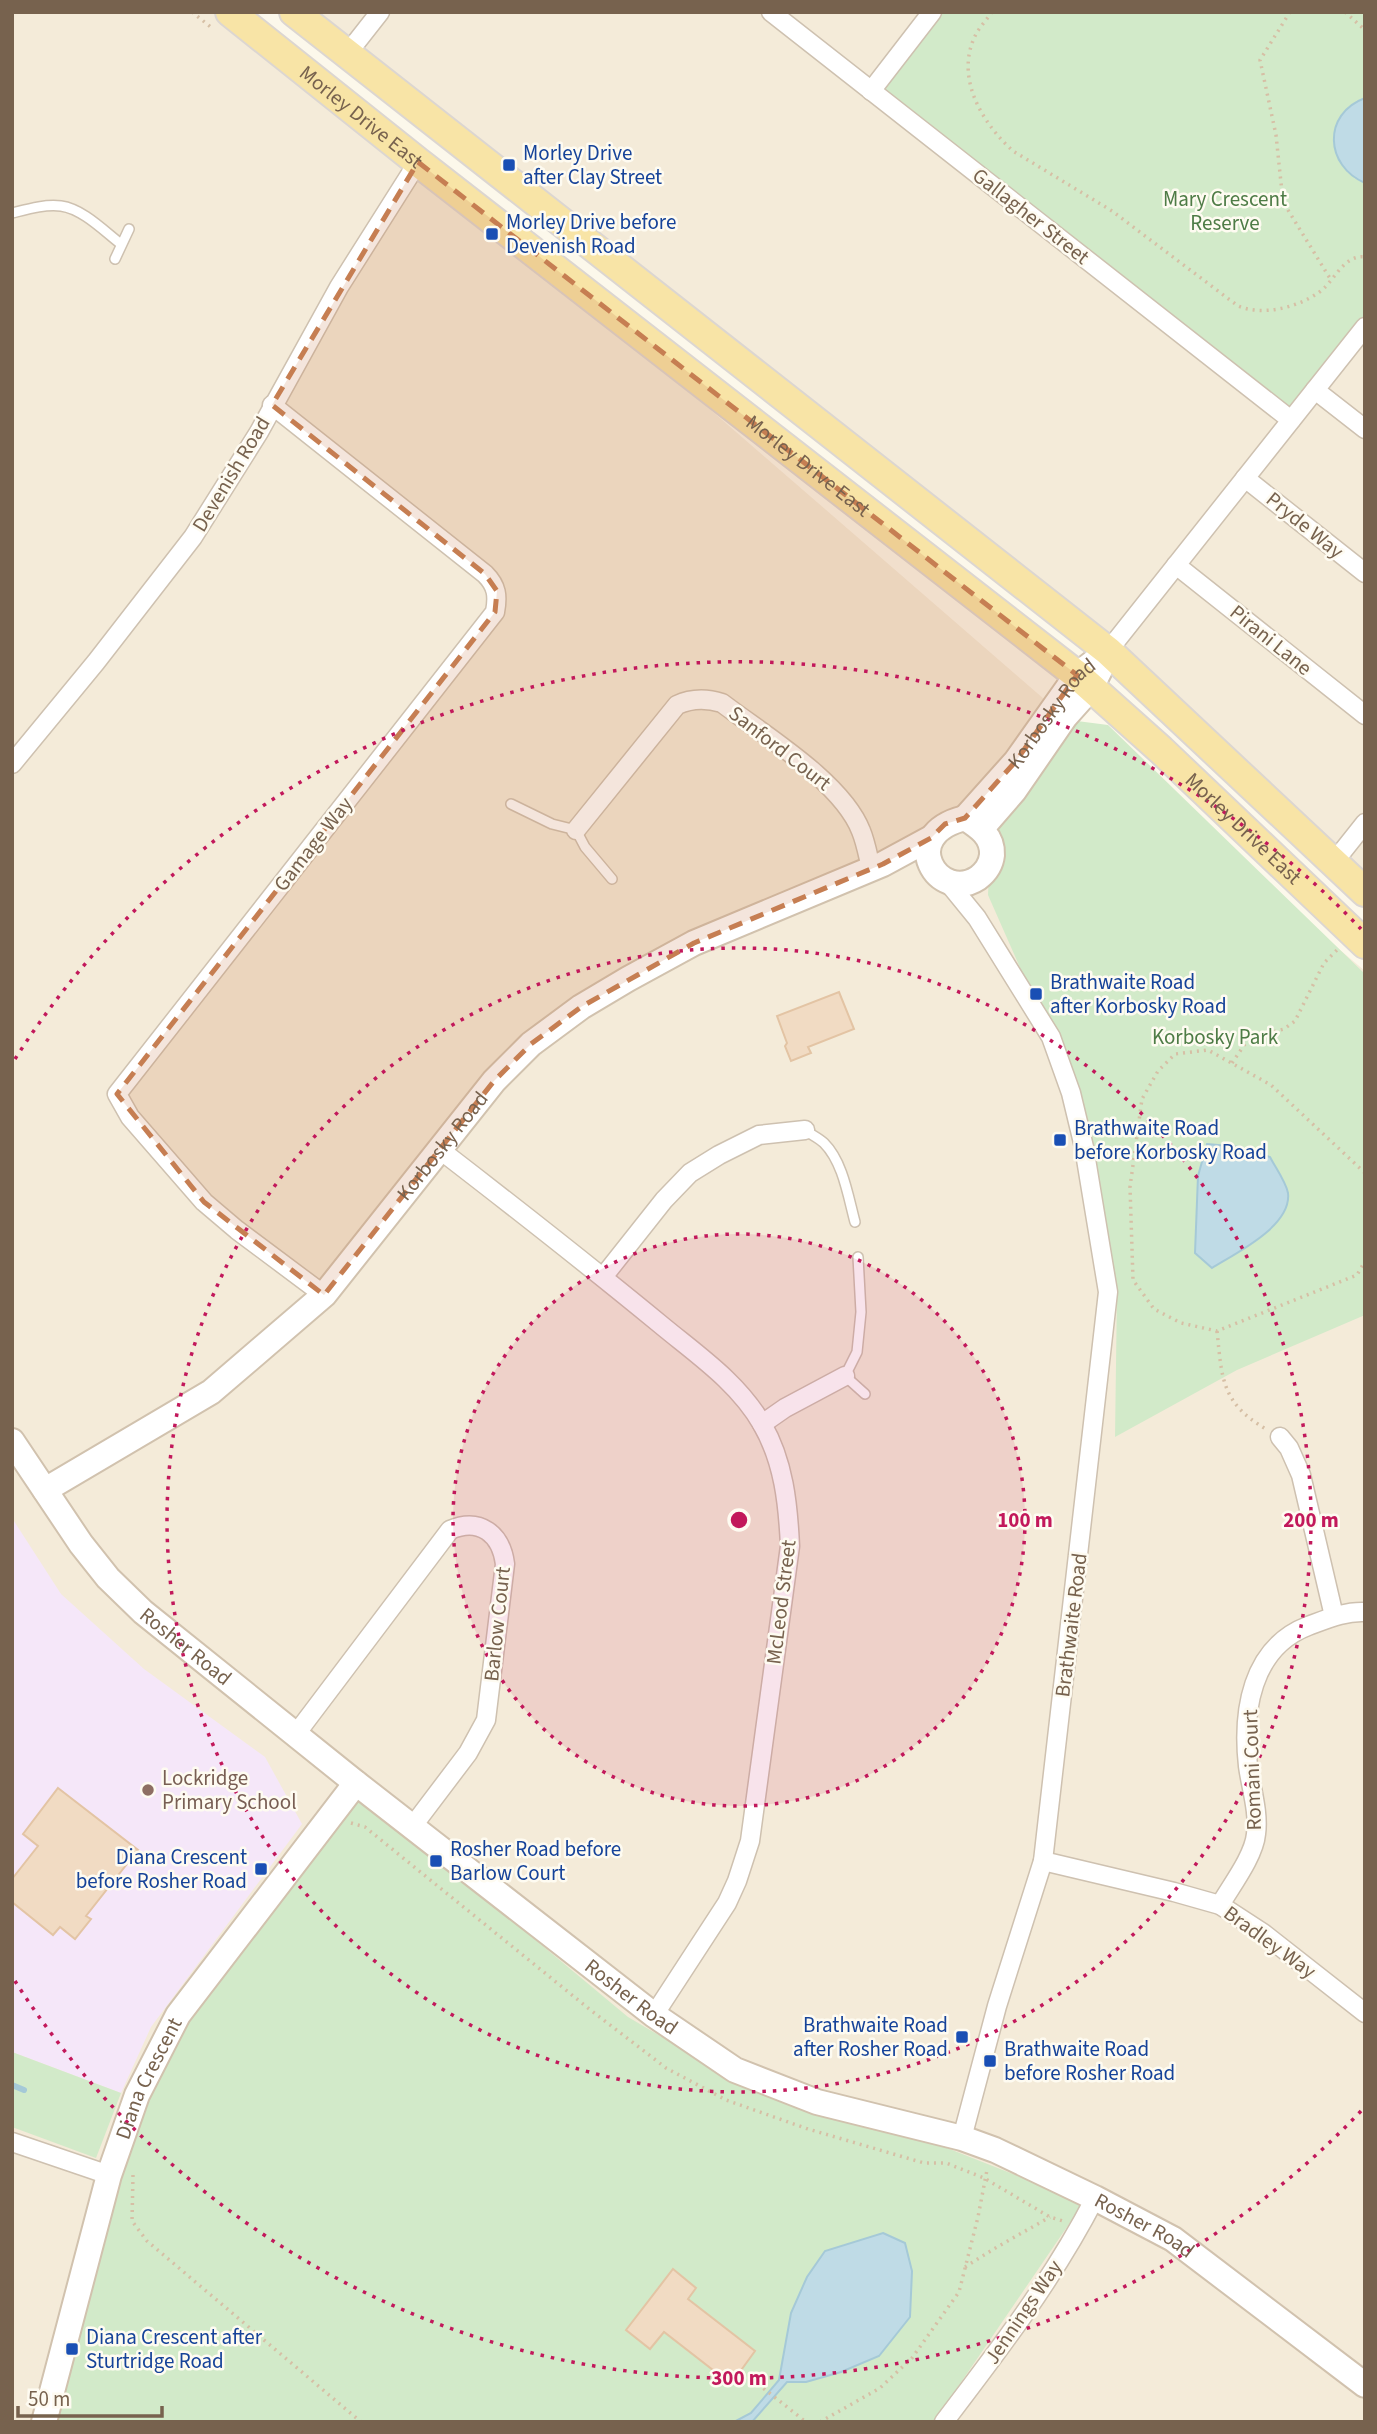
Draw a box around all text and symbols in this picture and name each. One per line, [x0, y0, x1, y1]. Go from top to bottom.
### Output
street label: Morley Drive East [293, 58, 430, 176]
place label: Morley Drive after Clay Street [523, 138, 662, 192]
marker: Morley Drive after Clay Street [501, 157, 517, 173]
street label: Gallagher Street [966, 161, 1096, 271]
park label: Mary Crescent Reserve [1163, 184, 1287, 238]
place label: Morley Drive before Devenish Road [506, 207, 676, 261]
marker: Morley Drive before Devenish Road [484, 226, 500, 242]
street label: Morley Drive East [739, 408, 877, 524]
street label: Devenish Road [185, 411, 277, 537]
street label: Pryde Way [1260, 484, 1350, 566]
street label: Pirani Lane [1223, 598, 1319, 682]
street label: Korbosky Road [1000, 651, 1102, 776]
street label: Sanford Court [722, 698, 838, 798]
street label: Morley Drive East [1178, 766, 1308, 891]
street label: Gamage Way [266, 790, 360, 898]
place label: Brathwaite Road after Korbosky Road [1050, 967, 1227, 1021]
marker: Brathwaite Road after Korbosky Road [1028, 986, 1044, 1002]
park label: Korbosky Park [1152, 1022, 1279, 1052]
street label: Korbosky Road [390, 1085, 495, 1207]
place label: Brathwaite Road before Korbosky Road [1074, 1113, 1267, 1167]
marker: Brathwaite Road before Korbosky Road [1052, 1132, 1068, 1148]
text: 100 m [997, 1505, 1053, 1535]
text: 200 m [1283, 1505, 1339, 1535]
centre of rings [727, 1508, 751, 1532]
street label: McLeod Street [758, 1538, 804, 1666]
street label: Brathwaite Road [1047, 1551, 1095, 1699]
street label: Barlow Court [476, 1565, 518, 1683]
street label: Rosher Road [133, 1600, 238, 1693]
street label: Romani Court [1235, 1709, 1269, 1831]
place label: Lockridge Primary School [162, 1763, 297, 1817]
marker: Lockridge Primary School [140, 1782, 156, 1798]
place label: Rosher Road before Barlow Court [450, 1834, 621, 1888]
place label: Diana Crescent before Rosher Road [76, 1842, 247, 1896]
marker: Rosher Road before Barlow Court [428, 1853, 444, 1869]
marker: Diana Crescent before Rosher Road [253, 1861, 269, 1877]
street label: Bradley Way [1218, 1898, 1323, 1986]
street label: Rosher Road [578, 1951, 684, 2042]
place label: Brathwaite Road after Rosher Road [793, 2010, 948, 2064]
street label: Diana Crescent [108, 2012, 189, 2143]
marker: Brathwaite Road after Rosher Road [954, 2029, 970, 2045]
place label: Brathwaite Road before Rosher Road [1004, 2034, 1175, 2088]
marker: Brathwaite Road before Rosher Road [982, 2053, 998, 2069]
street label: Rosher Road [1089, 2185, 1201, 2265]
street label: Jennings Way [977, 2254, 1069, 2370]
place label: Diana Crescent after Sturtridge Road [86, 2322, 263, 2376]
marker: Diana Crescent after Sturtridge Road [64, 2341, 80, 2357]
text: 300 m [711, 2363, 767, 2393]
scale bar [18, 2374, 161, 2418]
text: 50 m [28, 2384, 70, 2414]

